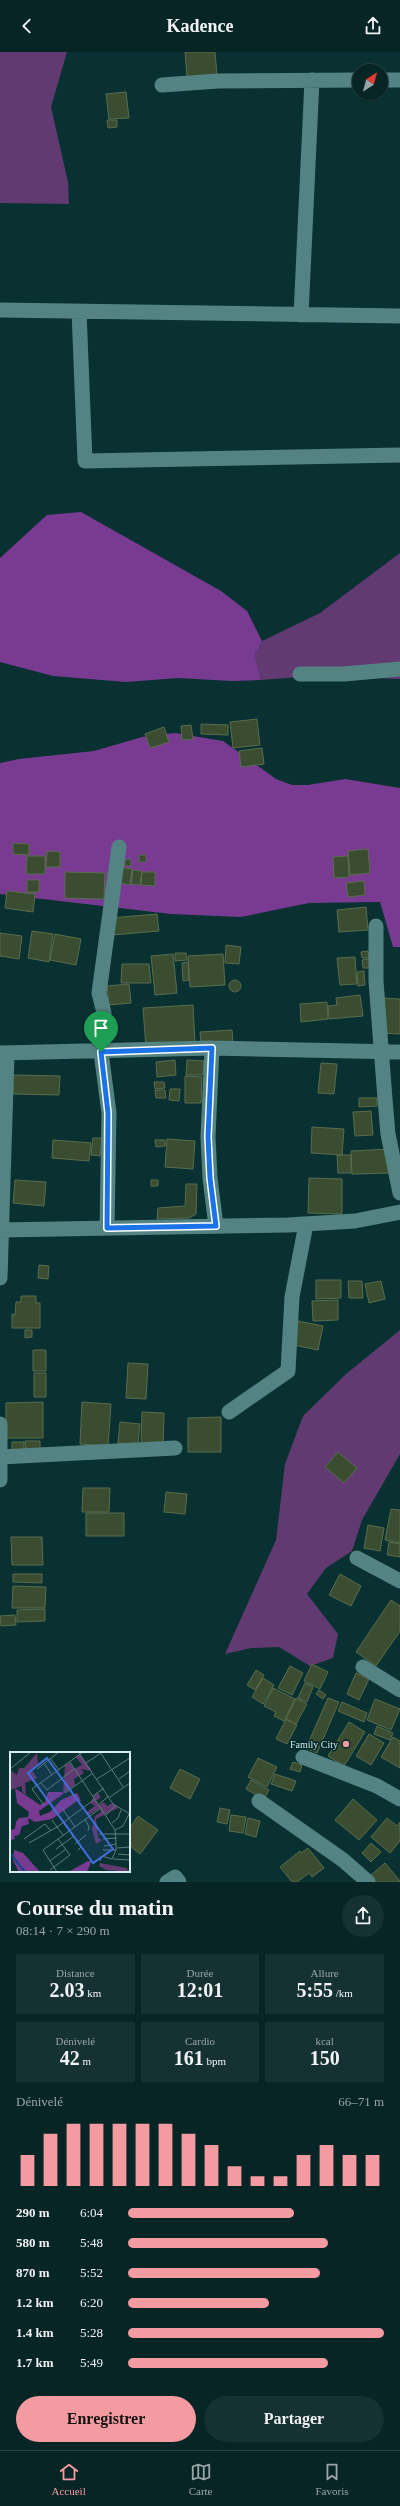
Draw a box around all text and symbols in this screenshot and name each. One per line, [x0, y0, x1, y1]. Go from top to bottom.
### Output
icon: back [16, 15, 38, 37]
icon: share [362, 15, 384, 37]
text: Kadence [167, 16, 234, 36]
north arrow [352, 64, 388, 100]
map controls [352, 64, 388, 100]
pin [84, 1011, 118, 1052]
icon: arrive [90, 1017, 112, 1039]
place label: Family City [290, 1739, 338, 1750]
marker: Family City [341, 1739, 351, 1749]
inset map [10, 1752, 130, 1872]
text: Course du matin [16, 1895, 174, 1920]
button: share [342, 1895, 384, 1937]
text: 08:14 · 7 × 290 m [16, 1923, 110, 1938]
text: Distance [56, 1967, 95, 1979]
text: Durée [187, 1967, 213, 1979]
text: Allure [311, 1967, 339, 1979]
text: 2.03 [49, 1979, 84, 2001]
text: 12:01 [177, 1979, 223, 2001]
text: 5:55 [296, 1979, 333, 2001]
text: km [84, 1987, 101, 1999]
text: /km [333, 1987, 353, 1999]
text: Dénivelé [55, 2035, 95, 2047]
text: Cardio [185, 2035, 215, 2047]
text: kcal [315, 2035, 334, 2047]
text: 42 [60, 2047, 80, 2069]
text: 161 [174, 2047, 204, 2069]
text: 150 [310, 2047, 340, 2069]
text: m [80, 2055, 91, 2067]
text: bpm [204, 2055, 226, 2067]
text: Dénivelé [16, 2094, 63, 2109]
text: 66–71 m [338, 2094, 384, 2109]
text: 290 m [16, 2205, 50, 2220]
text: 6:04 [80, 2205, 103, 2220]
text: 580 m [16, 2235, 50, 2250]
text: 5:48 [80, 2235, 103, 2250]
text: 870 m [16, 2265, 50, 2280]
text: 5:52 [80, 2265, 103, 2280]
text: 1.2 km [16, 2295, 54, 2310]
text: 6:20 [80, 2295, 103, 2310]
text: 1.4 km [16, 2325, 54, 2340]
text: 5:28 [80, 2325, 103, 2340]
text: 1.7 km [16, 2355, 54, 2370]
text: 5:49 [80, 2355, 103, 2370]
button: Enregistrer [16, 2396, 196, 2442]
button: Partager [204, 2396, 384, 2442]
tab: Accueil [51, 2461, 86, 2497]
tab: Carte [189, 2461, 213, 2497]
tab: Favoris [315, 2461, 348, 2497]

